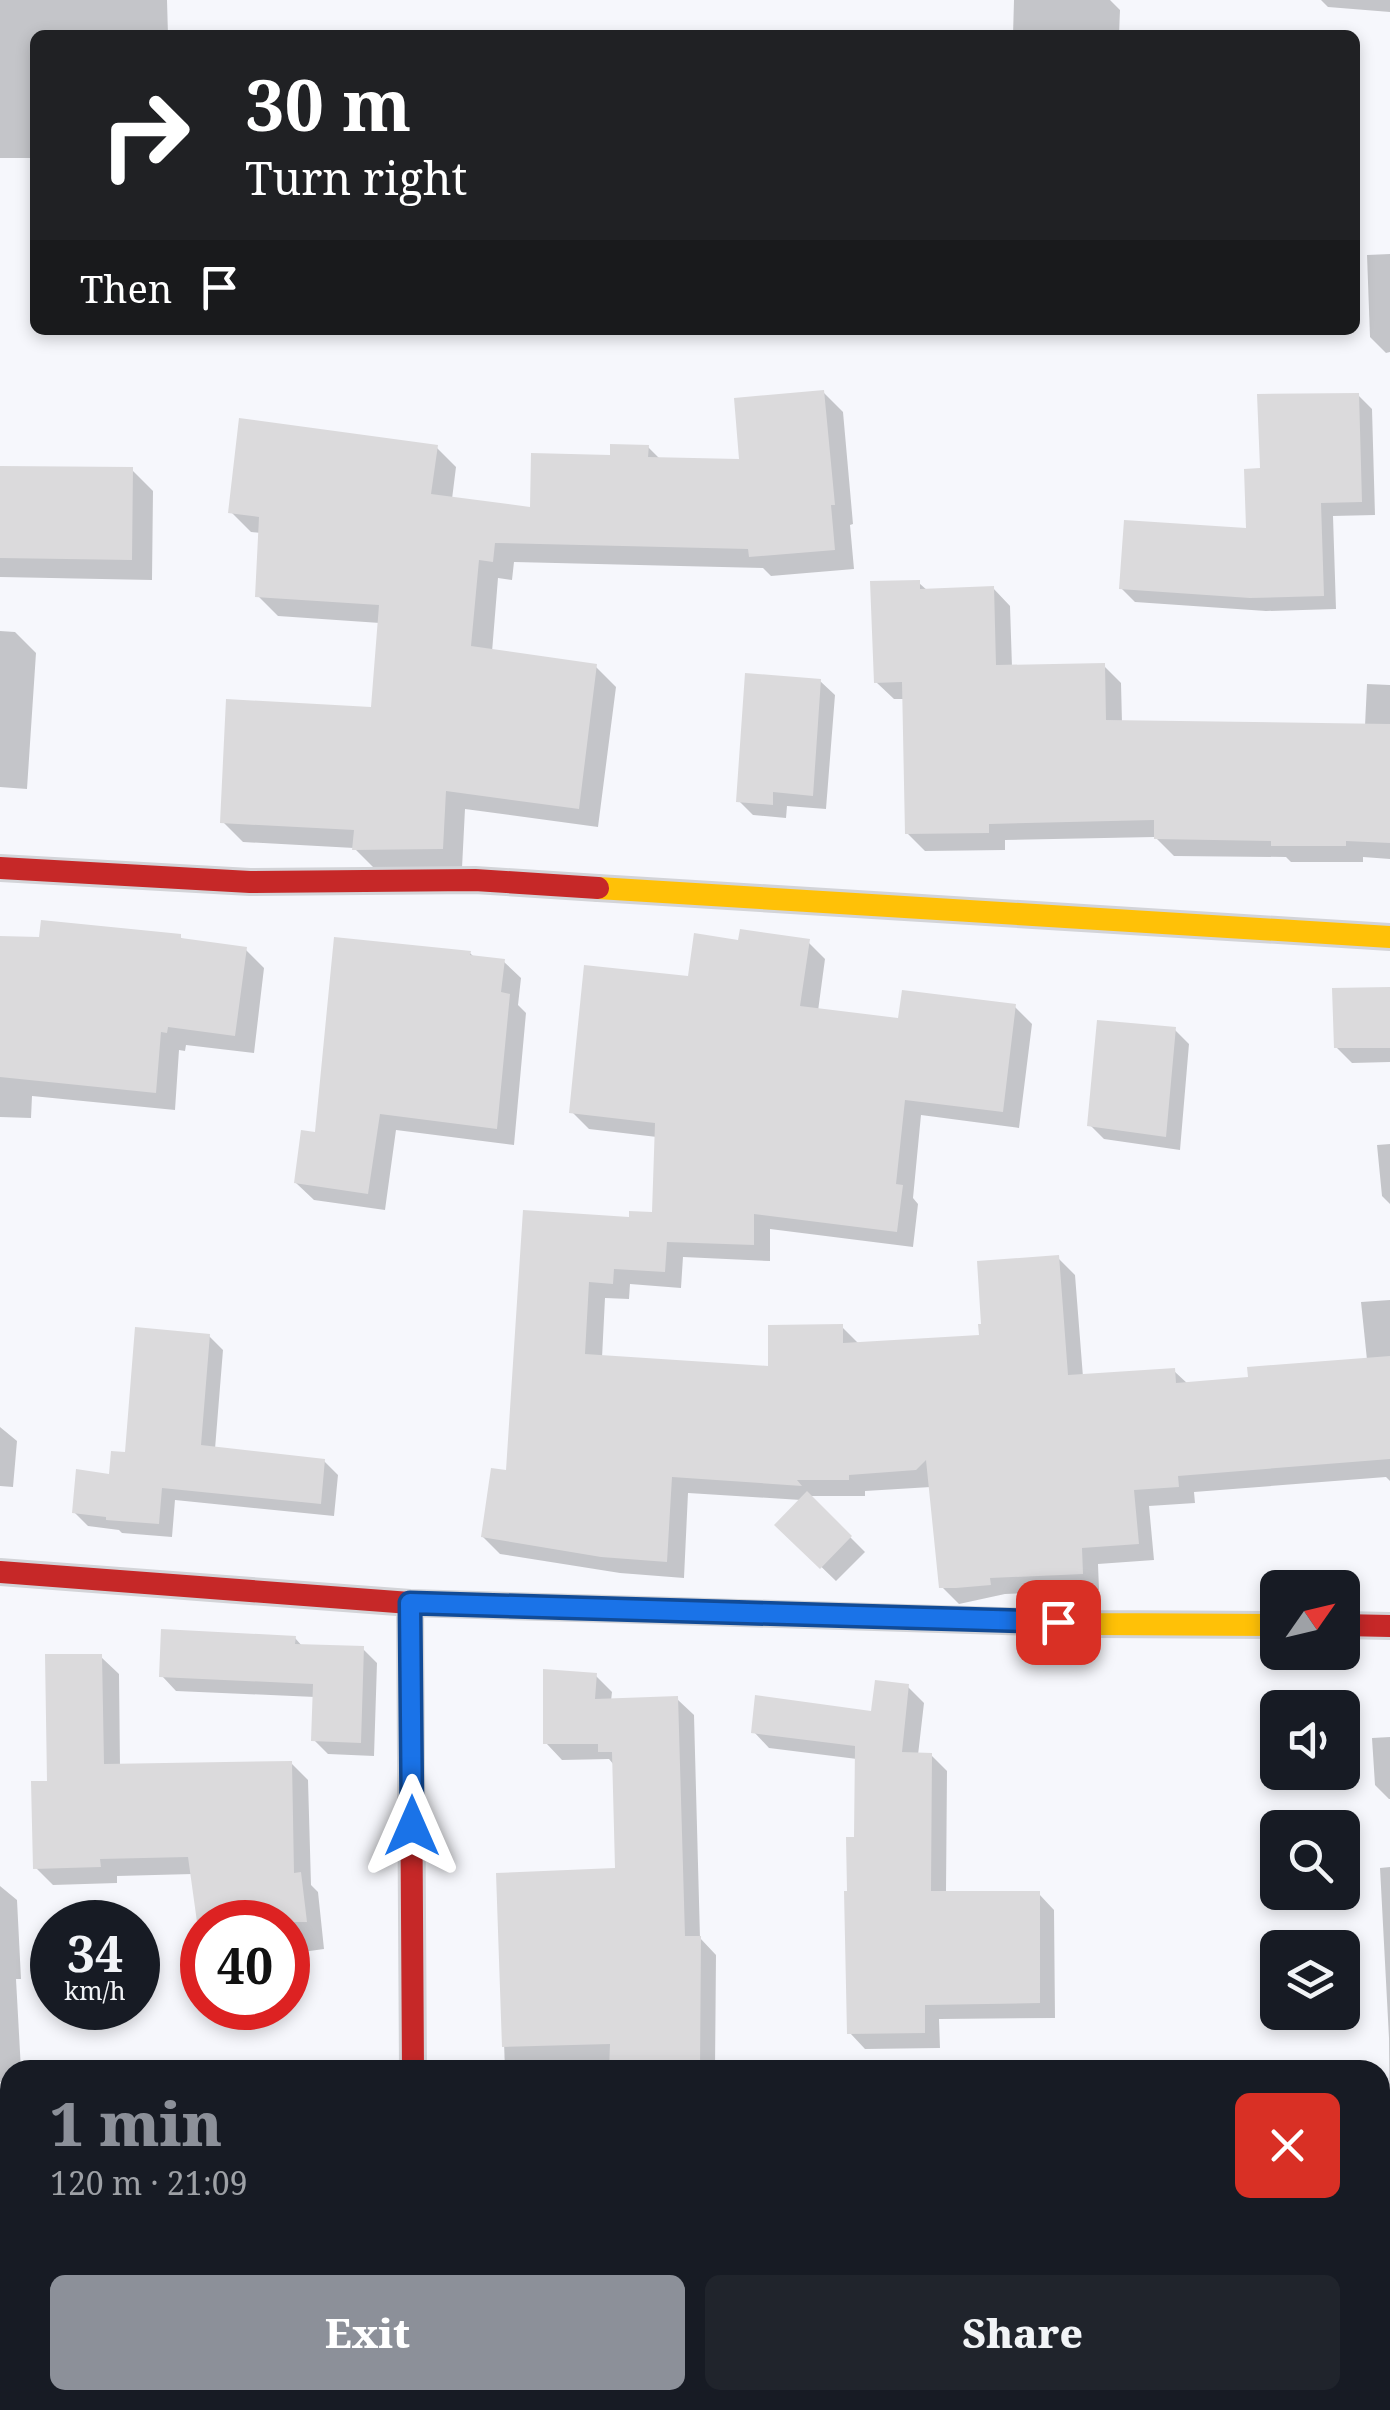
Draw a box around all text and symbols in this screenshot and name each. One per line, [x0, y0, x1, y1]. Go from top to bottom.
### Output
text: 30 m [245, 56, 411, 152]
icon: right [80, 70, 210, 200]
text: Turn right [245, 147, 467, 208]
icon: arrive [192, 260, 247, 315]
text: Then [80, 262, 172, 314]
north arrow [1260, 1570, 1360, 1670]
map controls [1260, 1570, 1360, 2030]
pin [1016, 1580, 1101, 1665]
icon: arrive [1031, 1595, 1086, 1650]
button: sound [1260, 1690, 1360, 1790]
position arrow [360, 1774, 464, 1878]
button: search [1260, 1810, 1360, 1910]
speed limit sign: 40 [180, 1900, 310, 2030]
text: 34 [67, 1919, 123, 1987]
button: layers [1260, 1930, 1360, 2030]
text: km/h [64, 1973, 126, 2007]
text: 1 min [50, 2082, 222, 2164]
button: close [1235, 2093, 1340, 2198]
text: 120 m · 21:09 [50, 2161, 248, 2204]
button: Exit [50, 2275, 685, 2390]
button: Share [705, 2275, 1340, 2390]

